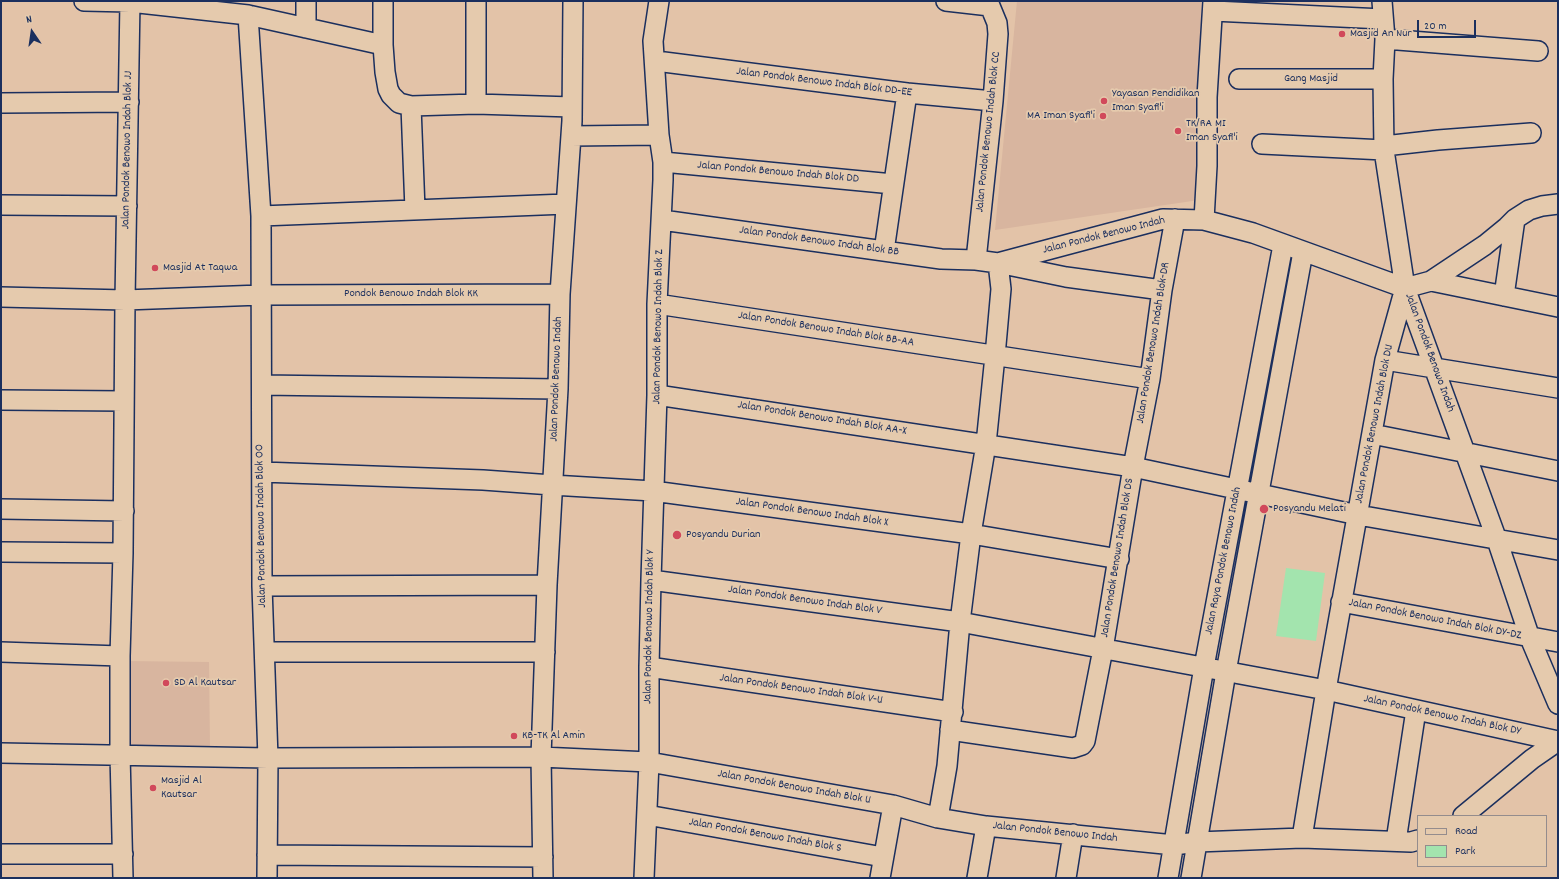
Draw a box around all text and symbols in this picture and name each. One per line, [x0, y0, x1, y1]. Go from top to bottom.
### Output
north arrow [12, 12, 52, 52]
text: N [25, 12, 34, 29]
scale bar [1419, 12, 1478, 38]
text: 20 m [1424, 18, 1447, 35]
place label: Masjid An Nur [1350, 27, 1412, 41]
marker: Masjid An Nur [1337, 29, 1347, 39]
street label: Jalan Pondok Benowo Indah Blok CC [973, 51, 1005, 213]
street label: Jalan Pondok Benowo Indah Blok DD-EE [735, 65, 913, 101]
street label: Jalan Pondok Benowo Indah Blok JJ [119, 71, 137, 229]
street label: Gang Masjid [1284, 72, 1338, 86]
place label: Yayasan Pendidikan Iman Syafi'i [1112, 87, 1199, 115]
marker: Yayasan Pendidikan Iman Syafi'i [1099, 96, 1109, 106]
place label: MA Iman Syafi'i [1027, 109, 1095, 123]
marker: MA Iman Syafi'i [1098, 111, 1108, 121]
place label: TK/RA MI Iman Syafi'i [1186, 117, 1238, 145]
marker: TK/RA MI Iman Syafi'i [1173, 126, 1183, 136]
street label: Jalan Pondok Benowo Indah Blok DD [697, 159, 859, 187]
street label: Jalan Pondok Benowo Indah [1041, 214, 1167, 258]
street label: Jalan Pondok Benowo Indah Blok BB [738, 224, 900, 260]
street label: Jalan Pondok Benowo Indah Blok Z [650, 249, 668, 405]
place label: Masjid At Taqwa [163, 261, 237, 275]
street label: Jalan Pondok Benowo Indah Blok-DR [1134, 261, 1174, 425]
marker: Masjid At Taqwa [150, 263, 160, 273]
street label: Pondok Benowo Indah Blok KK [344, 287, 478, 301]
street label: Jalan Pondok Benowo Indah [1401, 292, 1457, 414]
street label: Jalan Pondok Benowo Indah Blok BB-AA [737, 309, 915, 351]
street label: Jalan Pondok Benowo Indah [548, 316, 566, 442]
street label: Jalan Pondok Benowo Indah Blok DU [1353, 343, 1397, 505]
street label: Jalan Pondok Benowo Indah Blok AA-X [736, 399, 908, 439]
street label: Jalan Pondok Benowo Indah Blok OO [253, 444, 271, 608]
street label: Jalan Pondok Benowo Indah Blok DS [1098, 477, 1138, 639]
street label: Jalan Raya Pondok Benowo Indah [1203, 486, 1245, 636]
street label: Jalan Pondok Benowo Indah Blok X [735, 495, 889, 531]
place label: Posyandu Melati [1273, 502, 1346, 516]
marker: Posyandu Melati [1258, 503, 1270, 515]
place label: Posyandu Durian [686, 528, 761, 542]
marker: Posyandu Durian [671, 529, 683, 541]
street label: Jalan Pondok Benowo Indah Blok Y [641, 550, 659, 704]
street label: Jalan Pondok Benowo Indah Blok V [727, 583, 883, 619]
street label: Jalan Pondok Benowo Indah Blok DY-DZ [1347, 596, 1523, 644]
street label: Jalan Pondok Benowo Indah Blok V-U [719, 671, 883, 709]
place label: SD Al Kautsar [174, 676, 236, 690]
marker: SD Al Kautsar [161, 678, 171, 688]
street label: Jalan Pondok Benowo Indah Blok DY [1362, 692, 1522, 740]
place label: KB-TK Al Amin [522, 729, 585, 743]
marker: KB-TK Al Amin [509, 731, 519, 741]
street label: Jalan Pondok Benowo Indah Blok U [716, 767, 872, 809]
place label: Masjid Al Kautsar [161, 774, 202, 802]
marker: Masjid Al Kautsar [148, 783, 158, 793]
street label: Jalan Pondok Benowo Indah Blok S [687, 815, 843, 857]
legend [1417, 815, 1547, 867]
street label: Jalan Pondok Benowo Indah [992, 819, 1118, 847]
text: Road [1455, 823, 1477, 840]
text: Park [1455, 843, 1475, 860]

